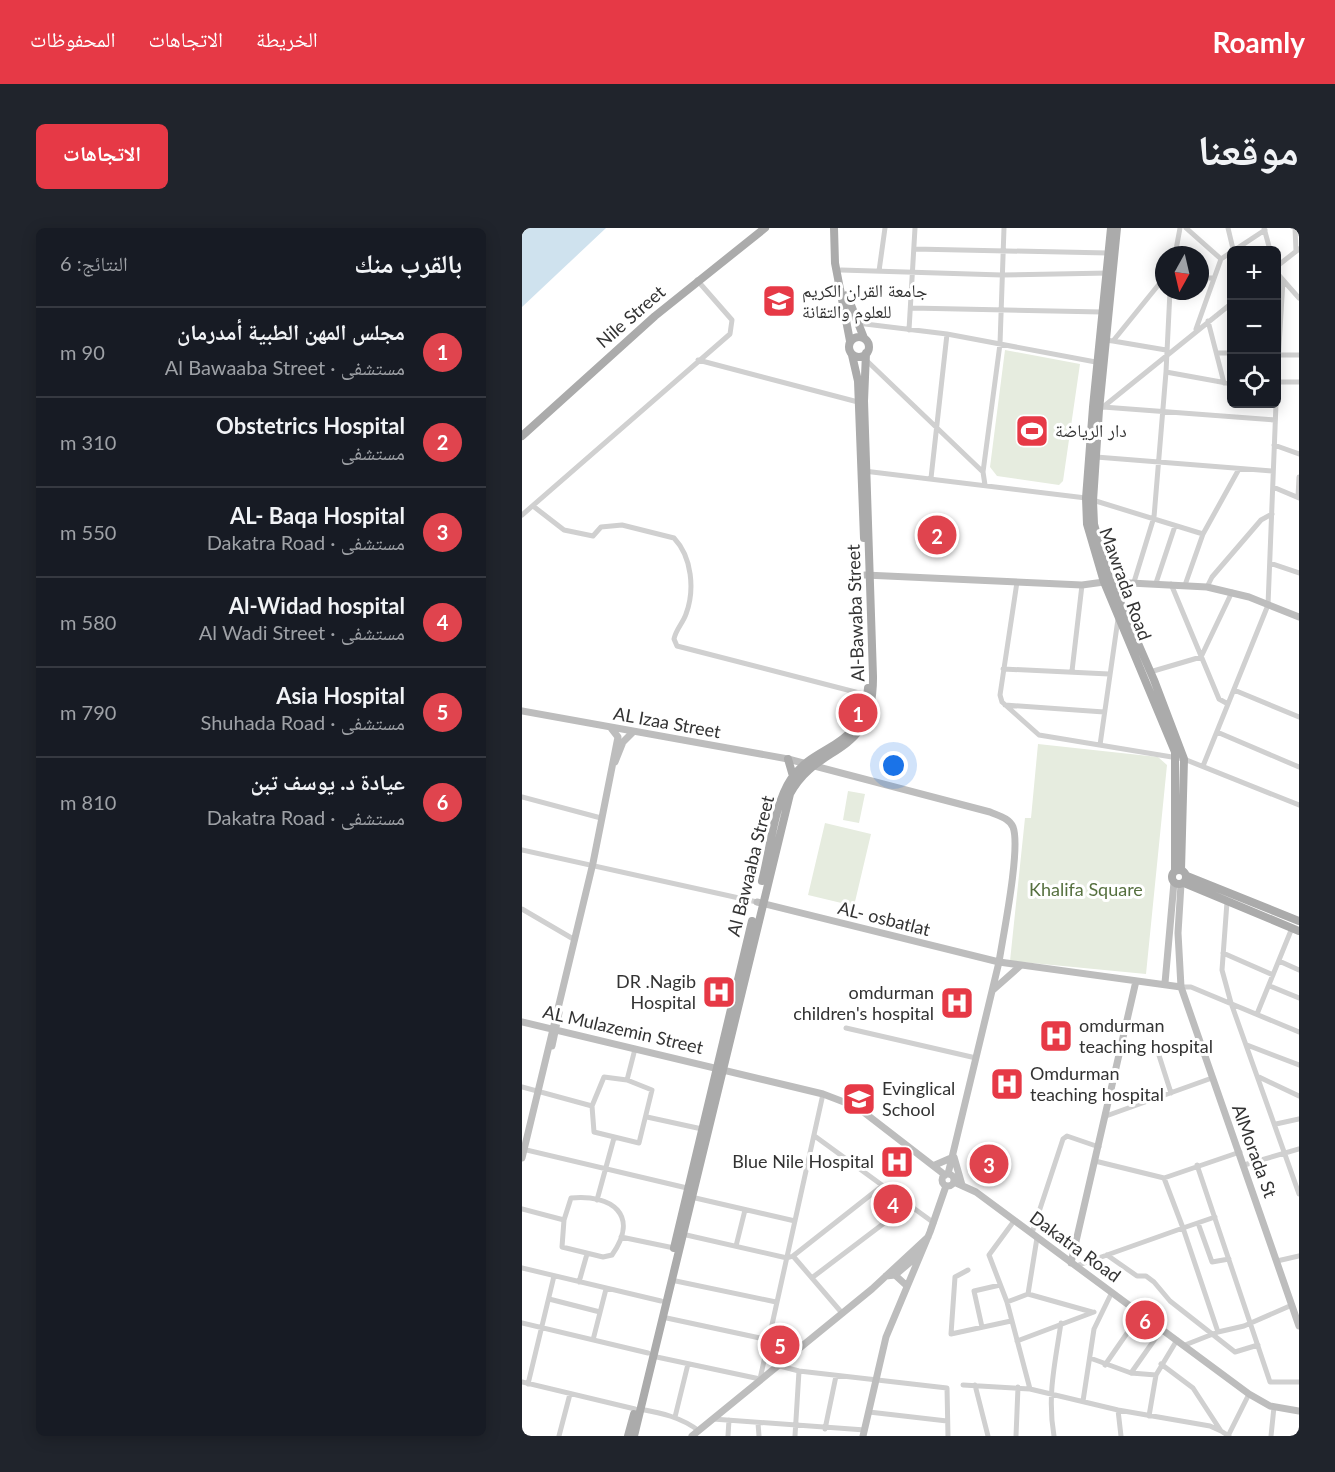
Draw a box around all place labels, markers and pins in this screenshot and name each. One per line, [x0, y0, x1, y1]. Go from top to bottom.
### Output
place label: جامعة القران الكريم للعلوم والتقانة [802, 279, 928, 324]
school or university icon: جامعة القران الكريم للعلوم والتقانة [761, 283, 797, 319]
sports icon: دار الرياضة [1014, 413, 1050, 449]
place label: دار الرياضة [1055, 419, 1127, 441]
pin: 2 [918, 512, 956, 558]
pin: 1 [838, 690, 878, 736]
place label: DR .Nagib Hospital [616, 970, 696, 1013]
hospital icon: DR .Nagib Hospital [701, 974, 737, 1010]
place label: omdurman children's hospital [793, 981, 934, 1024]
hospital icon: omdurman children's hospital [939, 985, 975, 1021]
place label: omdurman teaching hospital [1079, 1014, 1213, 1057]
hospital icon: omdurman teaching hospital [1038, 1018, 1074, 1054]
place label: Omdurman teaching hospital [1030, 1062, 1164, 1105]
hospital icon: Omdurman teaching hospital [989, 1066, 1025, 1102]
place label: Evinglical School [882, 1077, 955, 1120]
school or university icon: Evinglical School [841, 1081, 877, 1117]
pin: 3 [970, 1142, 1008, 1186]
hospital icon: Blue Nile Hospital [879, 1144, 915, 1180]
place label: Blue Nile Hospital [732, 1150, 874, 1172]
pin: 4 [874, 1182, 913, 1226]
pin: 6 [1126, 1298, 1164, 1342]
pin: 5 [760, 1322, 800, 1368]

